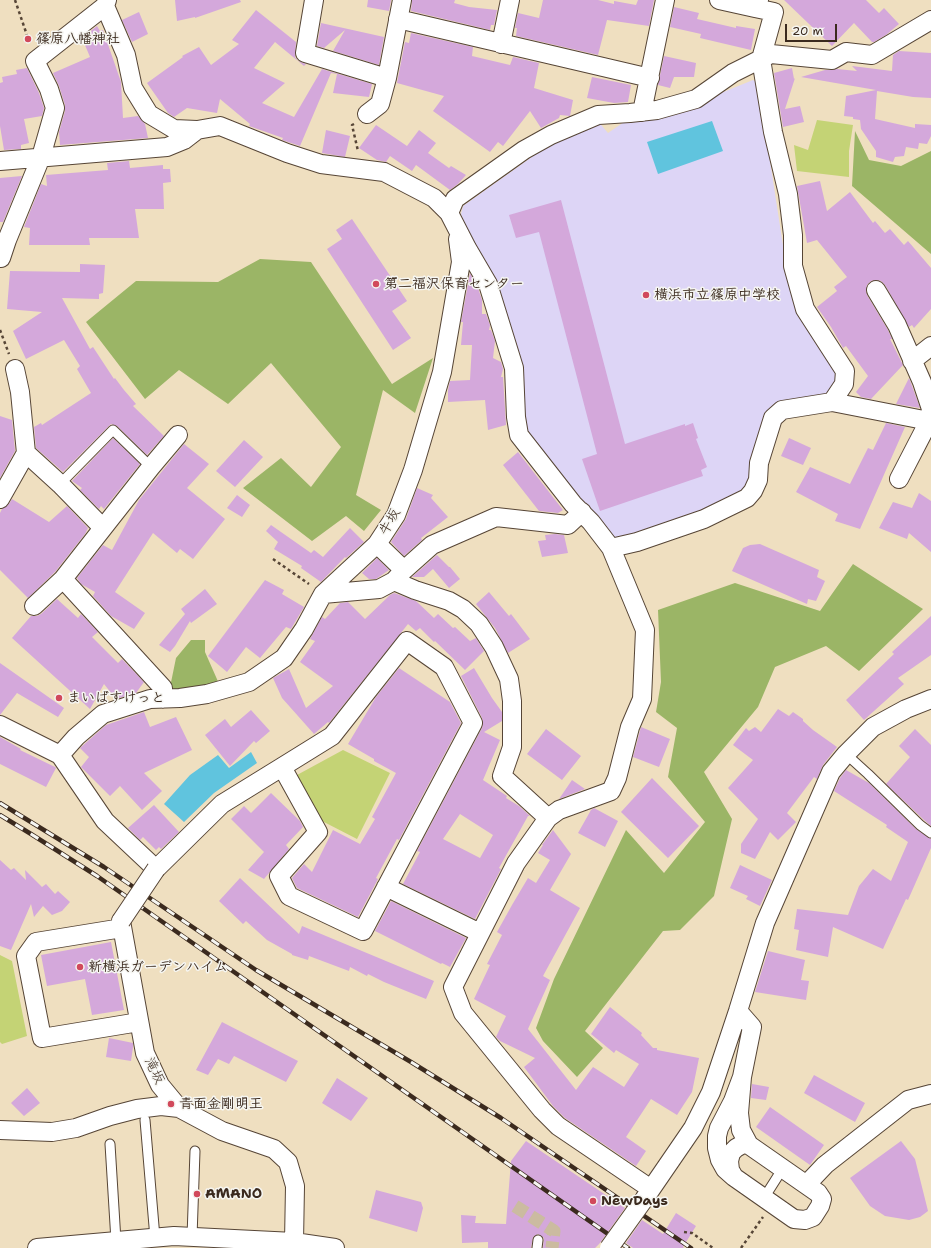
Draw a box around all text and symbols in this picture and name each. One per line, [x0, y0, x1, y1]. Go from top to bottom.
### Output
scale bar [787, 16, 839, 42]
text: 20 m [792, 23, 823, 39]
place label: 篠原八幡神社 [36, 31, 120, 47]
marker: 篠原八幡神社 [23, 34, 33, 44]
place label: 第二福沢保育センター [384, 276, 524, 292]
marker: 第二福沢保育センター [371, 279, 381, 289]
place label: 横浜市立篠原中学校 [654, 287, 780, 303]
marker: 横浜市立篠原中学校 [641, 290, 651, 300]
street label: 牛坂 [376, 506, 404, 538]
place label: まいばすけっと [67, 690, 165, 706]
marker: まいばすけっと [54, 693, 64, 703]
place label: 新横浜ガーデンハイム [88, 959, 228, 975]
marker: 新横浜ガーデンハイム [75, 962, 85, 972]
street label: 滝坂 [140, 1055, 168, 1087]
place label: 青面金剛明王 [179, 1096, 263, 1112]
marker: 青面金剛明王 [166, 1099, 176, 1109]
place label: AMANO [205, 1186, 262, 1202]
marker: AMANO [192, 1189, 202, 1199]
place label: NewDays [601, 1193, 668, 1209]
marker: NewDays [588, 1196, 598, 1206]

